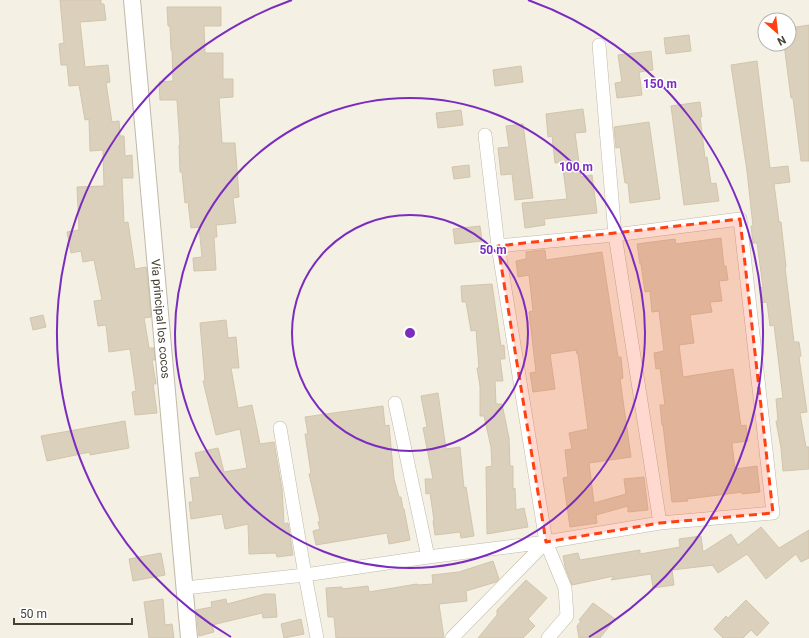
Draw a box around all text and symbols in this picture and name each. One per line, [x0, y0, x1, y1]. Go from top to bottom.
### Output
north arrow [757, 12, 797, 52]
text: N [775, 33, 788, 48]
text: 150 m [643, 77, 677, 91]
text: 100 m [559, 160, 593, 174]
text: 50 m [479, 243, 507, 257]
street label: Vía principal los cocos [148, 258, 173, 379]
centre of rings [403, 326, 417, 340]
scale bar [14, 600, 132, 626]
text: 50 m [20, 607, 47, 621]

